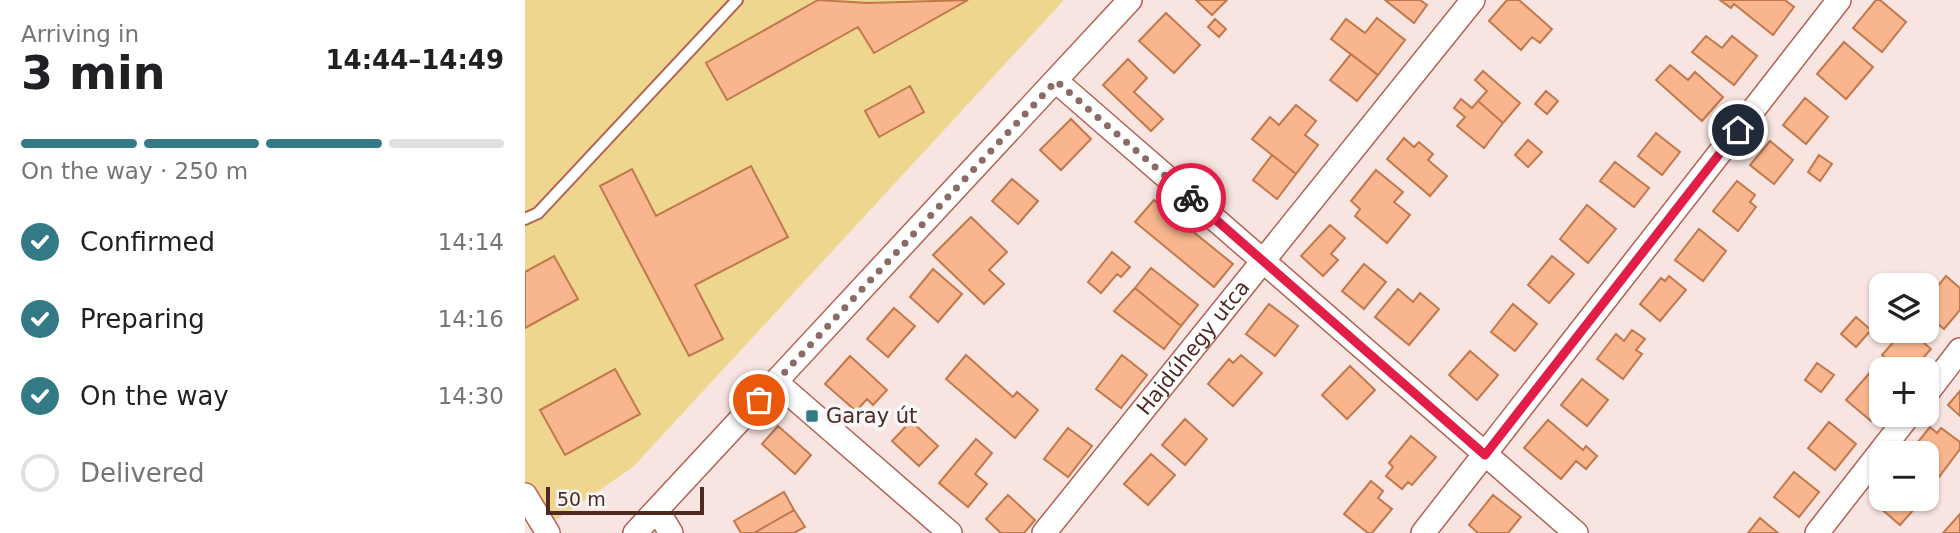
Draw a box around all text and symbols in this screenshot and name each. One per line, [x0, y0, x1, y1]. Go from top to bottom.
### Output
text: Arriving in [21, 21, 139, 47]
text: 14:44–14:49 [325, 45, 504, 75]
text: 3 min [21, 46, 165, 100]
pin [1708, 100, 1768, 160]
icon: home [1719, 111, 1757, 149]
text: On the way · 250 m [21, 158, 248, 184]
courier [1156, 163, 1226, 233]
icon: bike [1172, 179, 1210, 217]
icon: check [21, 223, 59, 261]
text: Confirmed [80, 227, 215, 257]
text: 14:14 [438, 229, 504, 255]
map controls [1869, 273, 1939, 511]
button: layers [1869, 273, 1939, 343]
street label: Hajdúhegy utca [1132, 275, 1255, 420]
icon: check [21, 300, 59, 338]
text: Preparing [80, 304, 205, 334]
text: 14:16 [438, 306, 504, 332]
button: + [1869, 357, 1939, 427]
pin [729, 370, 789, 430]
icon: check [21, 377, 59, 415]
text: On the way [80, 381, 229, 411]
icon: bag [740, 381, 778, 419]
text: 14:30 [438, 383, 504, 409]
place label: Garay út [826, 404, 917, 428]
marker: Garay út [804, 408, 820, 424]
button: − [1869, 441, 1939, 511]
text: Delivered [80, 458, 204, 488]
scale bar [546, 484, 703, 516]
text: 50 m [557, 488, 606, 510]

